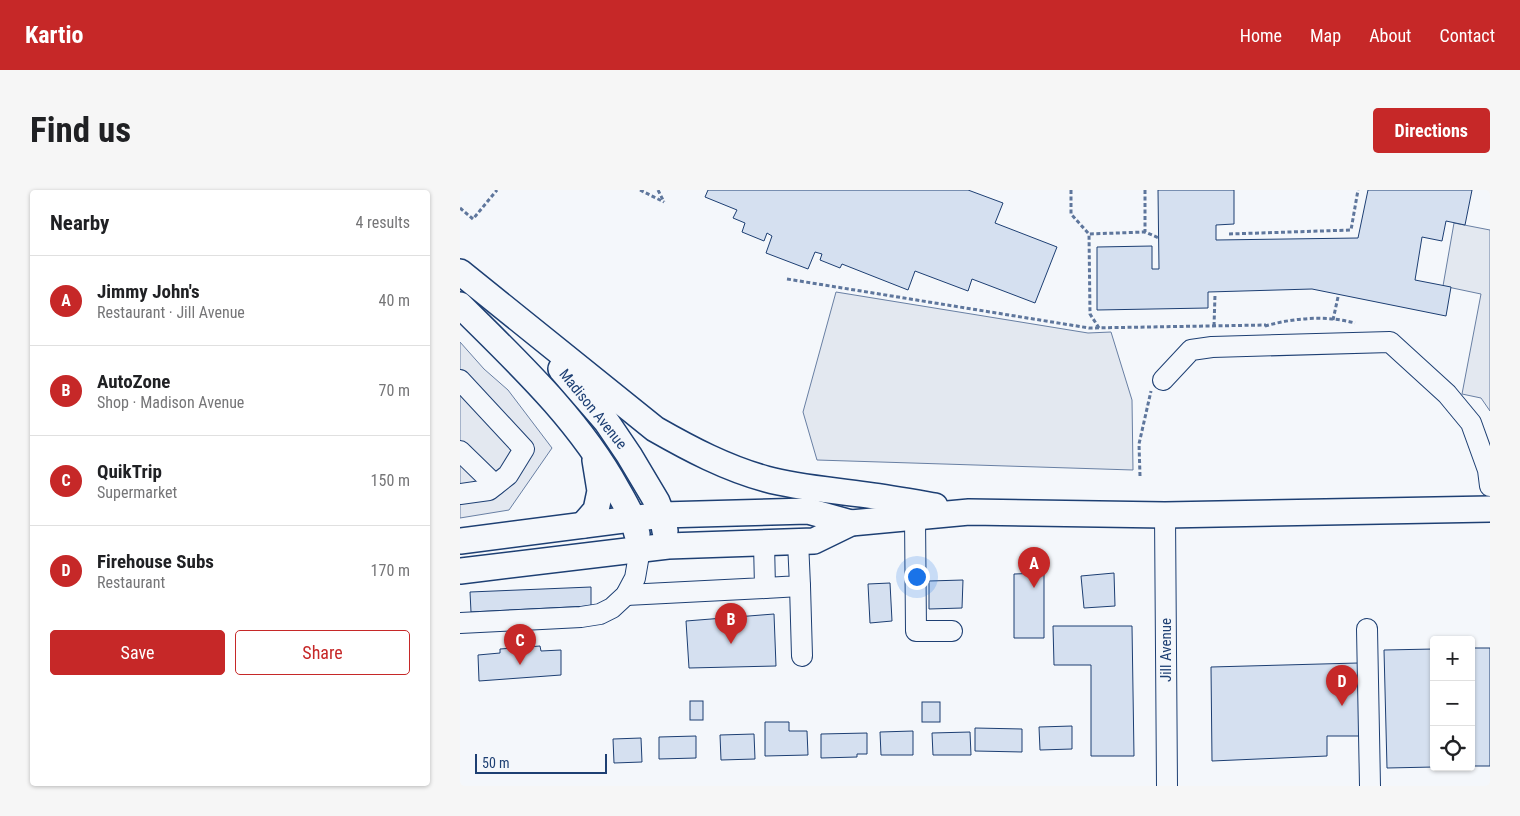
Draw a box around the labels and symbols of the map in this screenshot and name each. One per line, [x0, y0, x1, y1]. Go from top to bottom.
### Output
street label: Madison Avenue [555, 365, 631, 453]
pin: A [1018, 547, 1050, 588]
your location [904, 564, 930, 590]
pin: B [715, 603, 747, 644]
street label: Jill Avenue [1157, 618, 1175, 682]
pin: C [504, 624, 536, 665]
pin: D [1326, 665, 1358, 706]
scale bar [475, 751, 608, 774]

